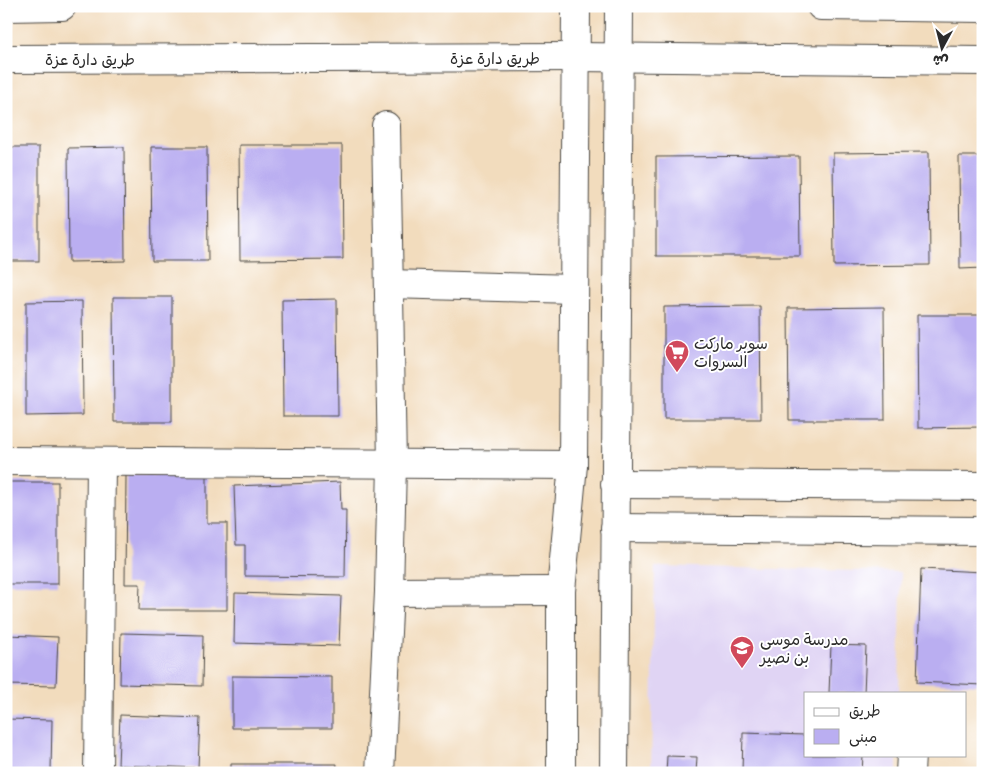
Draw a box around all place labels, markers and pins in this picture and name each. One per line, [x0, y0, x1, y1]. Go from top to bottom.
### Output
place label: سوبر ماركت السروات [694, 334, 768, 371]
supermarket icon: سوبر ماركت السروات [664, 339, 690, 373]
place label: مدرسة موسى بن نصير [758, 630, 848, 667]
school or university icon: مدرسة موسى بن نصير [729, 635, 755, 669]

